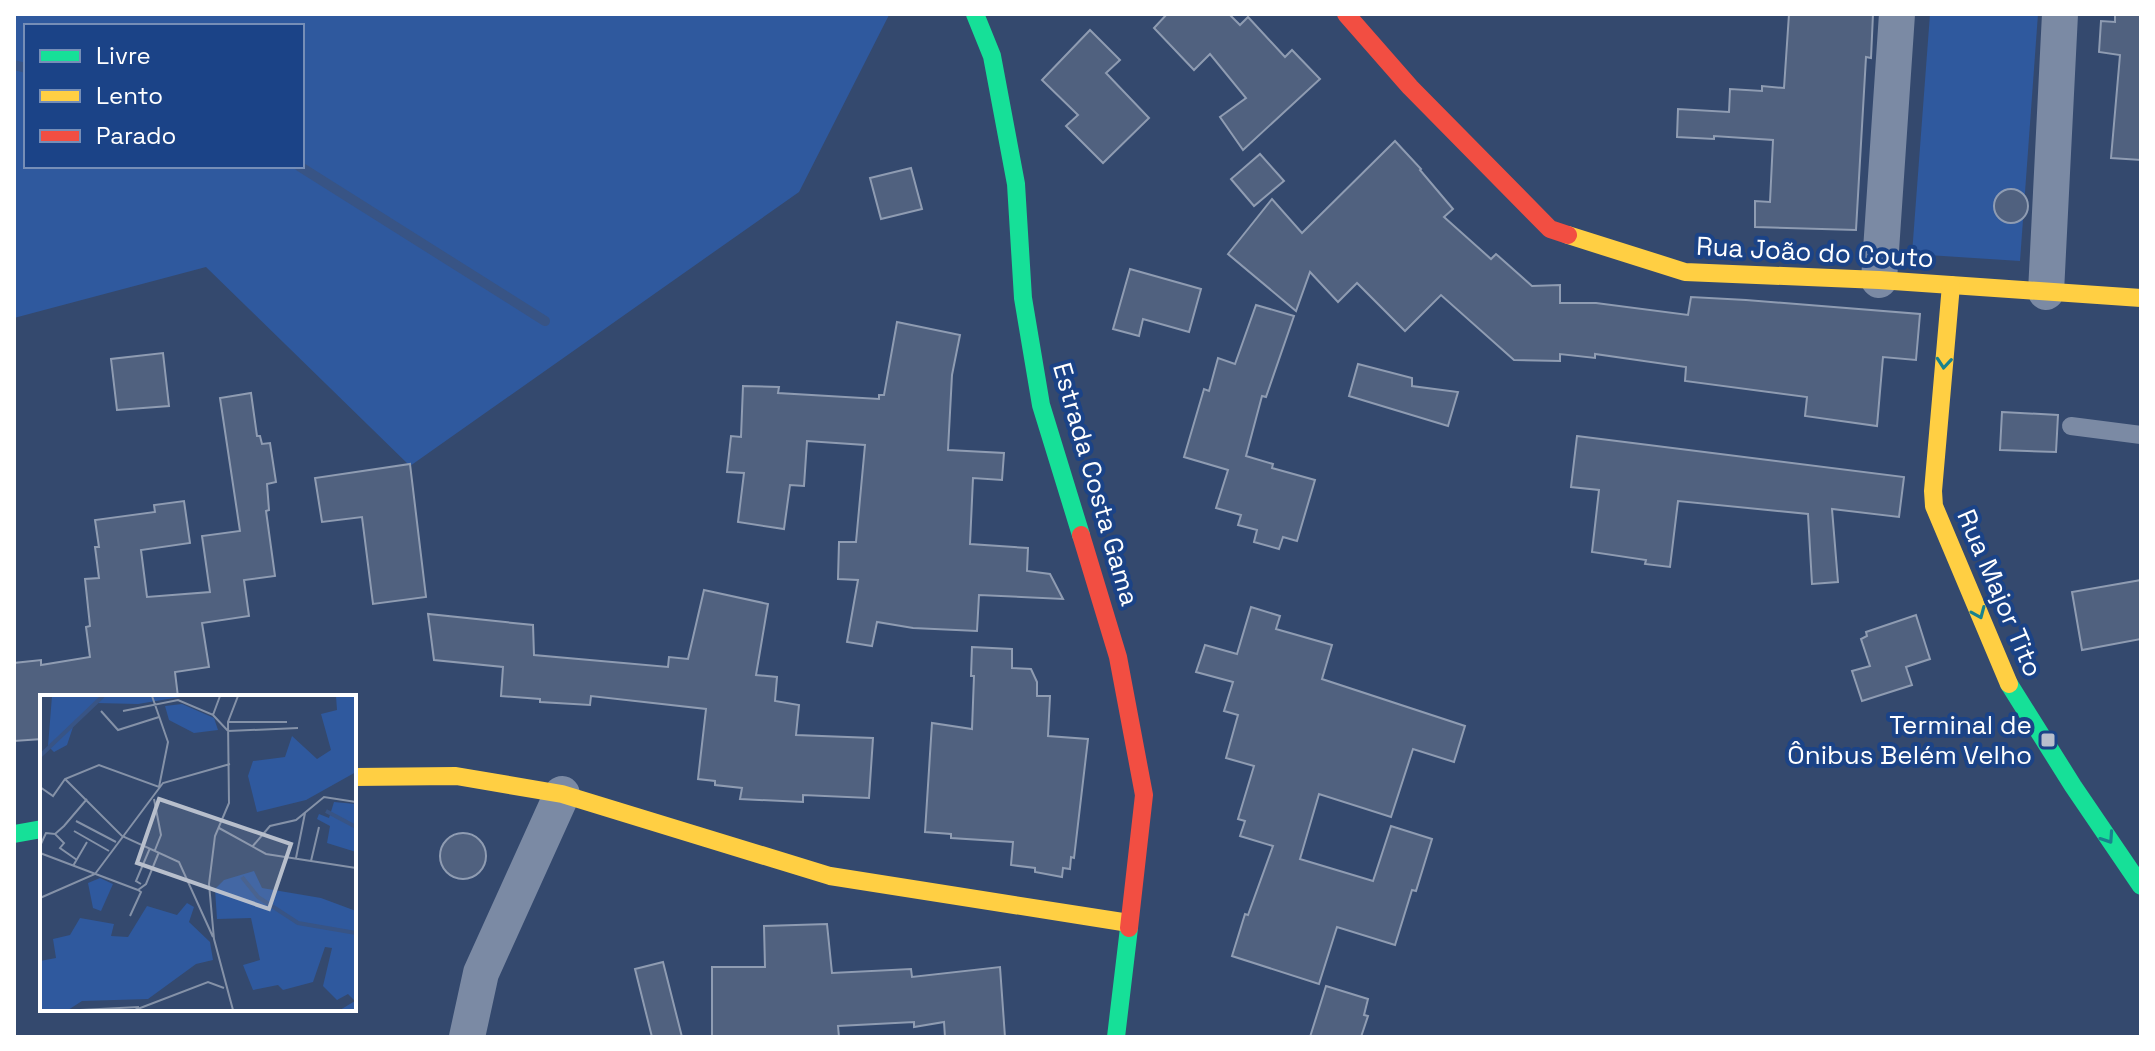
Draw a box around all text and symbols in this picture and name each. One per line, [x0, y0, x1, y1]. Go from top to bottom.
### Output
legend [24, 24, 304, 168]
text: Livre [96, 40, 151, 71]
text: Lento [96, 80, 163, 111]
text: Parado [96, 120, 176, 151]
street label: Rua João do Couto [1695, 229, 1935, 275]
one-way arrow [1936, 356, 1953, 369]
street label: Estrada Costa Gama [1045, 358, 1147, 610]
street label: Rua Major Tito [1949, 504, 2051, 682]
one-way arrow [1969, 605, 1985, 619]
inset map [40, 695, 356, 1011]
place label: Terminal de Ônibus Belém Velho [1787, 708, 2032, 772]
marker: Terminal de Ônibus Belém Velho [2039, 731, 2057, 749]
one-way arrow [2098, 829, 2113, 843]

